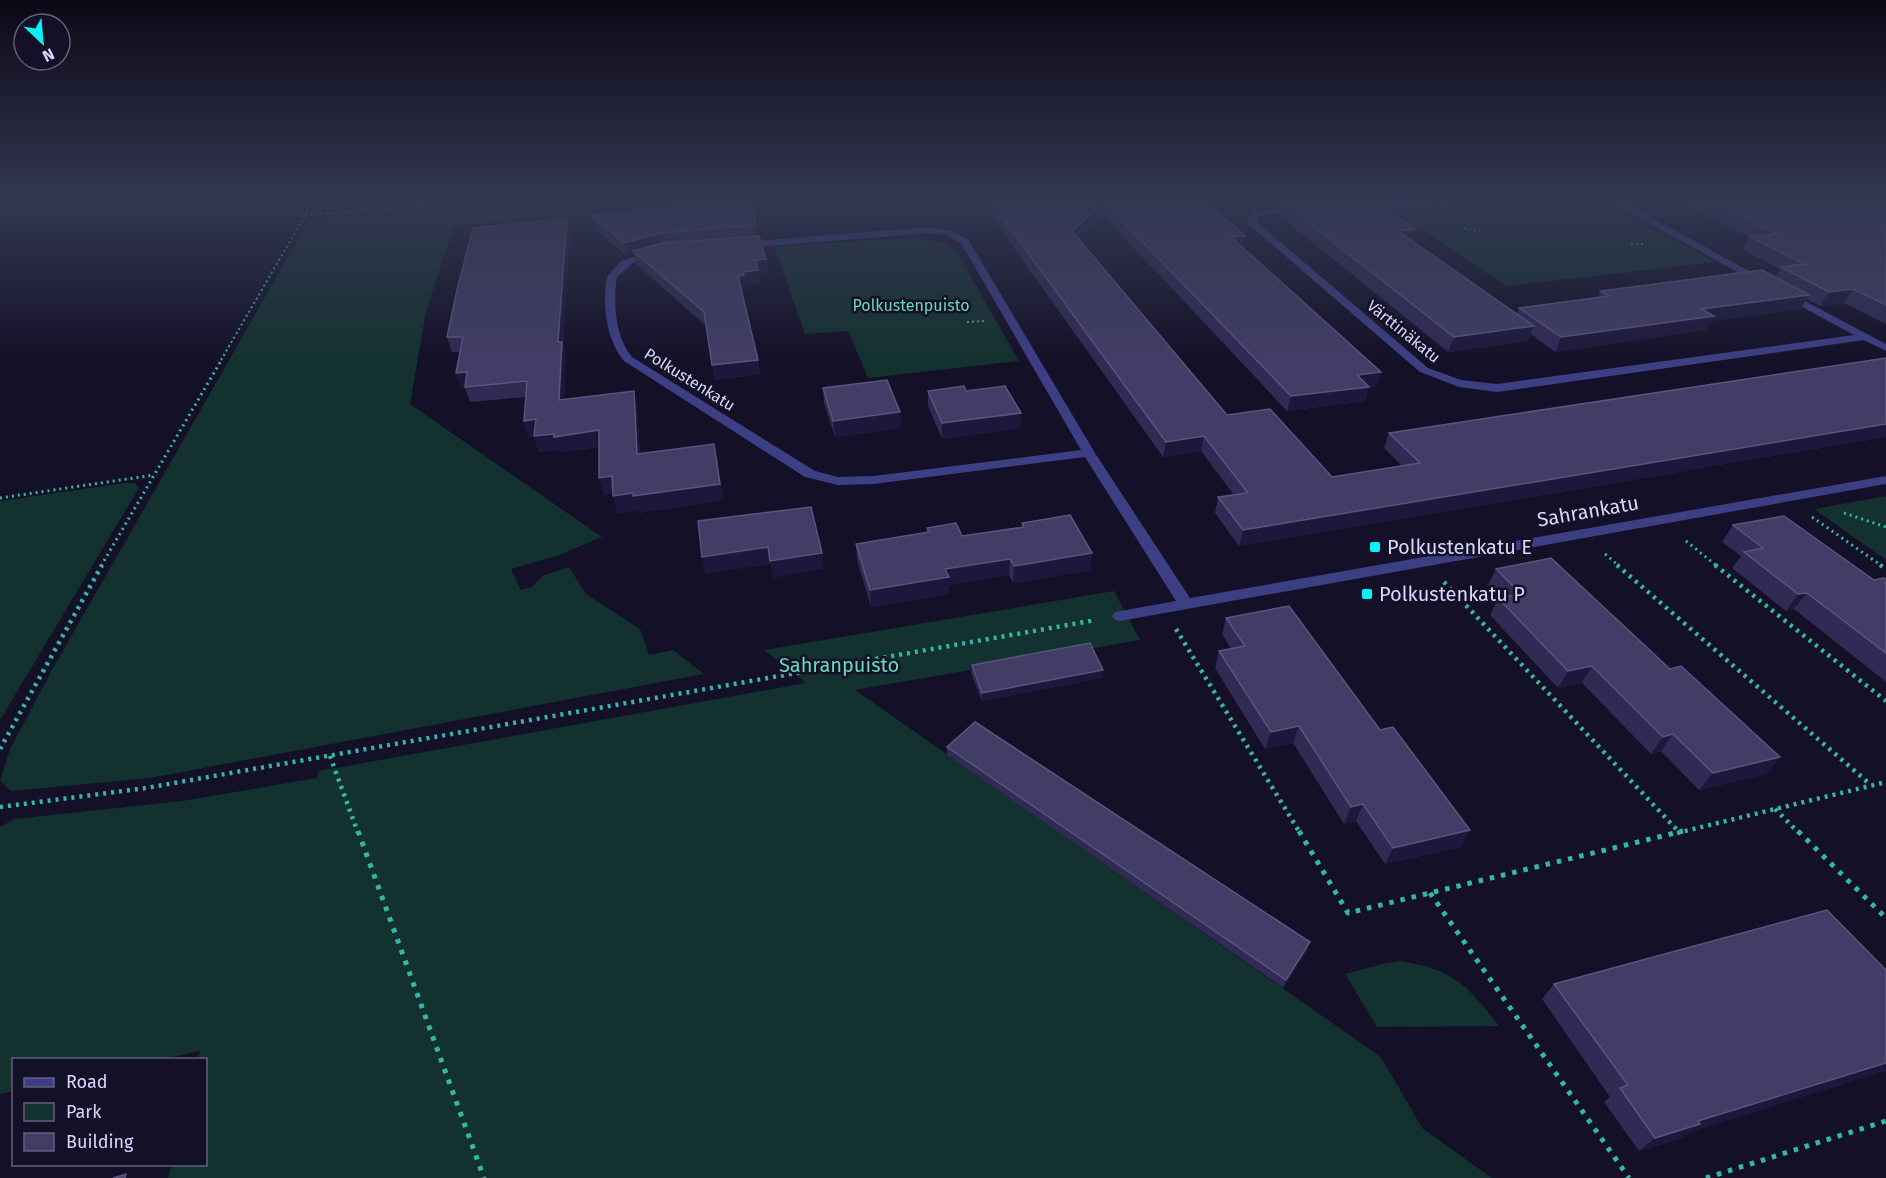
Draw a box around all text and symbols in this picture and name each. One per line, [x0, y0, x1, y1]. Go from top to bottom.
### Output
north arrow [12, 12, 72, 72]
text: N [39, 44, 57, 66]
park label: Polkustenpuisto [852, 296, 970, 315]
street label: Värttinäkatu [1363, 296, 1444, 367]
street label: Polkustenkatu [641, 344, 738, 415]
street label: Sahrankatu [1535, 490, 1641, 532]
place label: Polkustenkatu E [1387, 535, 1532, 559]
marker: Polkustenkatu E [1368, 540, 1382, 554]
place label: Polkustenkatu P [1379, 582, 1525, 606]
marker: Polkustenkatu P [1360, 587, 1374, 601]
park label: Sahranpuisto [779, 653, 899, 677]
legend [12, 1058, 207, 1166]
text: Road [66, 1071, 108, 1093]
text: Park [66, 1101, 102, 1123]
text: Building [66, 1131, 134, 1153]

